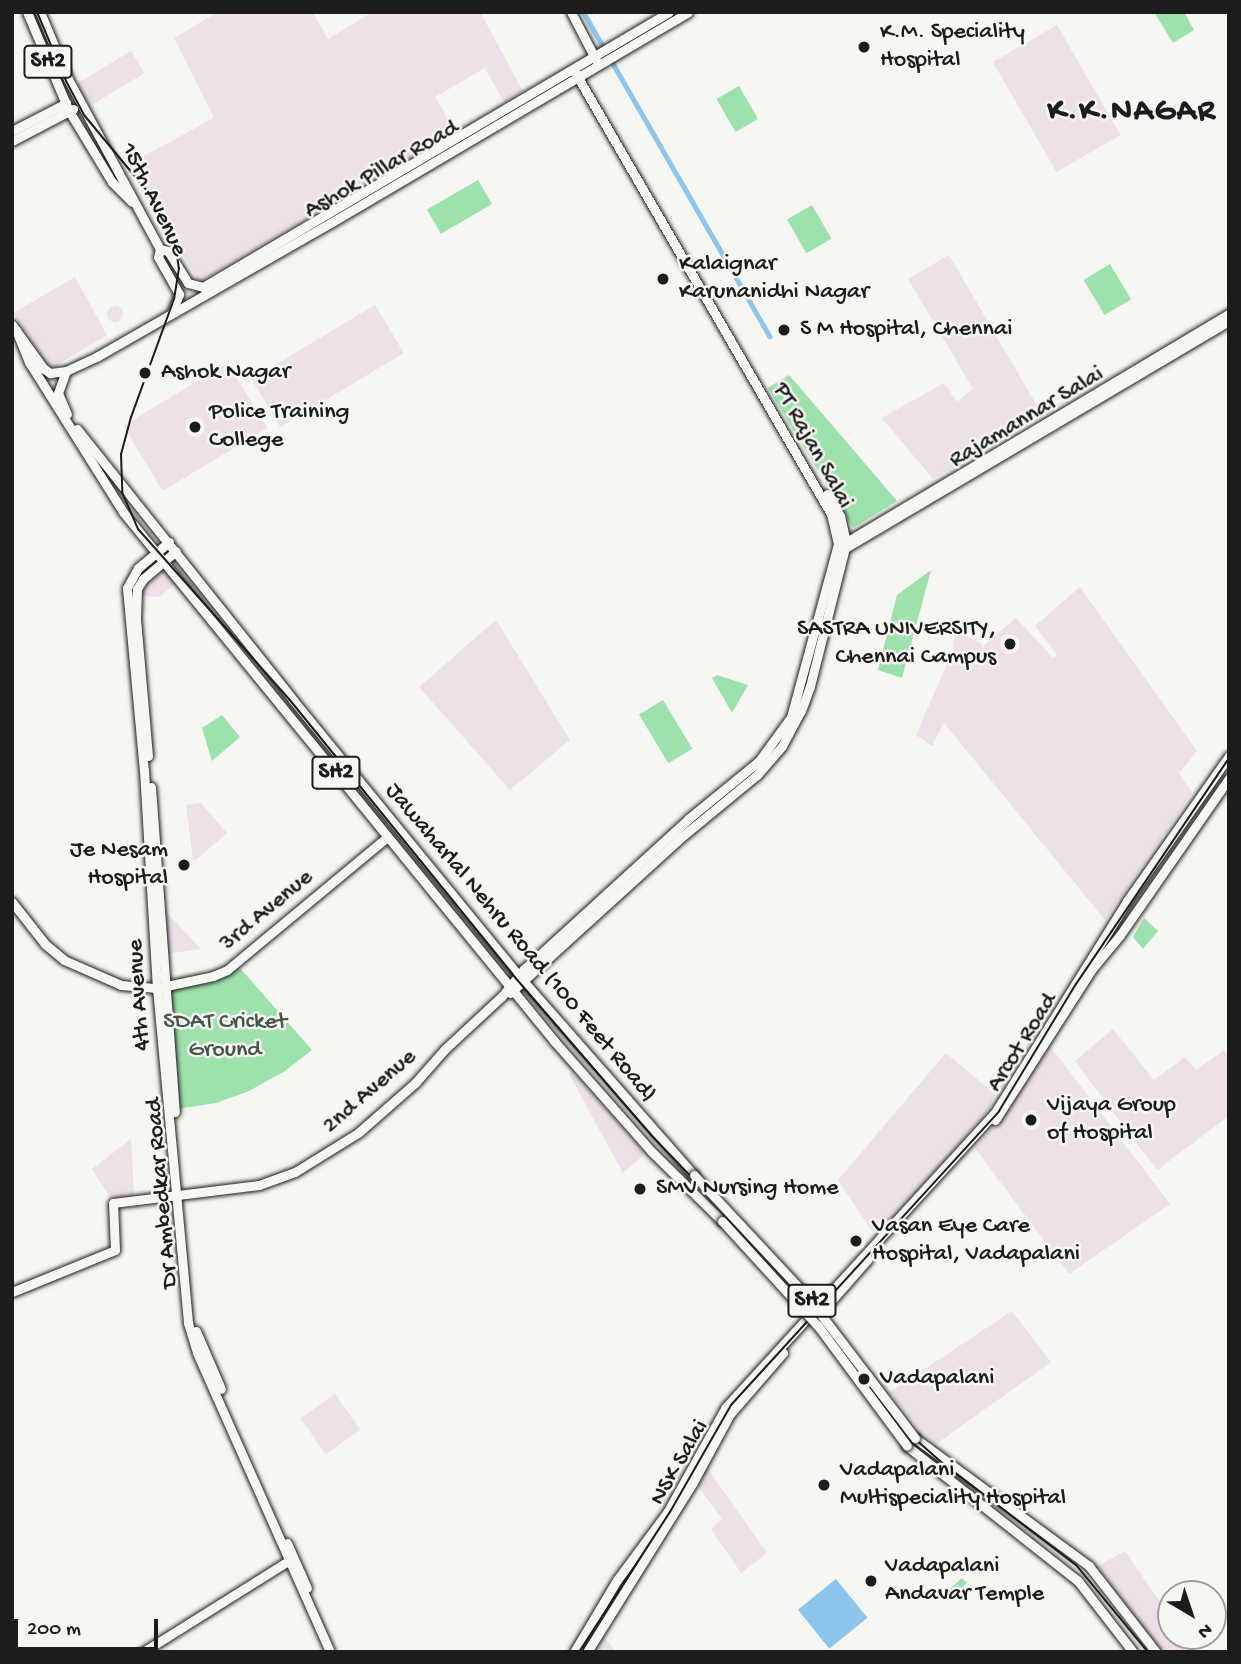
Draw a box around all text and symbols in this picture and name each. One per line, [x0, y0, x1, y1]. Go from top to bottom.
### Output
place label: K.M. Speciality Hospital [880, 19, 1025, 75]
marker: K.M. Speciality Hospital [854, 37, 874, 57]
road number: SH2 [22, 43, 74, 82]
district label: K.K.NAGAR [1049, 93, 1215, 131]
street label: Ashok Pillar Road [300, 114, 464, 226]
street label: 15th Avenue [113, 138, 193, 262]
place label: Kalaignar Karunanidhi Nagar [679, 251, 869, 307]
marker: Kalaignar Karunanidhi Nagar [653, 269, 673, 289]
place label: S M Hospital, Chennai [800, 316, 1012, 344]
marker: S M Hospital, Chennai [774, 320, 794, 340]
place label: Ashok Nagar [161, 359, 290, 387]
street label: Rajamannar Salai [945, 361, 1109, 475]
marker: Ashok Nagar [135, 363, 155, 383]
street label: PT Rajan Salai [766, 378, 858, 514]
place label: Police Training College [209, 399, 349, 455]
marker: Police Training College [187, 419, 203, 435]
place label: SASTRA UNIVERSITY, Chennai Campus [797, 616, 996, 672]
marker: SASTRA UNIVERSITY, Chennai Campus [1002, 636, 1018, 652]
road number: SH2 [310, 754, 362, 792]
street label: Jawaharlal Nehru Road (100 Feet Road) [378, 777, 662, 1109]
place label: Je Nesam Hospital [70, 837, 168, 893]
marker: Je Nesam Hospital [174, 855, 194, 875]
street label: 3rd Avenue [215, 864, 319, 958]
street label: 4th Avenue [122, 938, 158, 1052]
street label: Arcot Road [981, 988, 1065, 1098]
park label: SDAT Cricket Ground [163, 1009, 287, 1065]
street label: 2nd Avenue [317, 1043, 423, 1141]
place label: Vijaya Group of Hospital [1047, 1092, 1176, 1148]
street label: Dr Ambedkar Road [140, 1097, 186, 1289]
marker: Vijaya Group of Hospital [1021, 1110, 1041, 1130]
place label: SMV Nursing Home [656, 1175, 839, 1203]
marker: SMV Nursing Home [630, 1179, 650, 1199]
place label: Vasan Eye Care Hospital, Vadapalani [872, 1213, 1080, 1269]
marker: Vasan Eye Care Hospital, Vadapalani [846, 1231, 866, 1251]
road number: SH2 [786, 1282, 838, 1320]
place label: Vadapalani [880, 1365, 994, 1393]
marker: Vadapalani [854, 1369, 874, 1389]
street label: NSK Salai [644, 1415, 716, 1511]
place label: Vadapalani Multispeciality Hospital [840, 1457, 1066, 1513]
marker: Vadapalani Multispeciality Hospital [814, 1475, 834, 1495]
place label: Vadapalani Andavar Temple [885, 1553, 1044, 1609]
marker: Vadapalani Andavar Temple [863, 1573, 879, 1589]
north arrow [1157, 1580, 1227, 1650]
scale bar [18, 1604, 161, 1648]
text: N [1192, 1617, 1216, 1643]
text: 200 m [27, 1618, 81, 1643]

